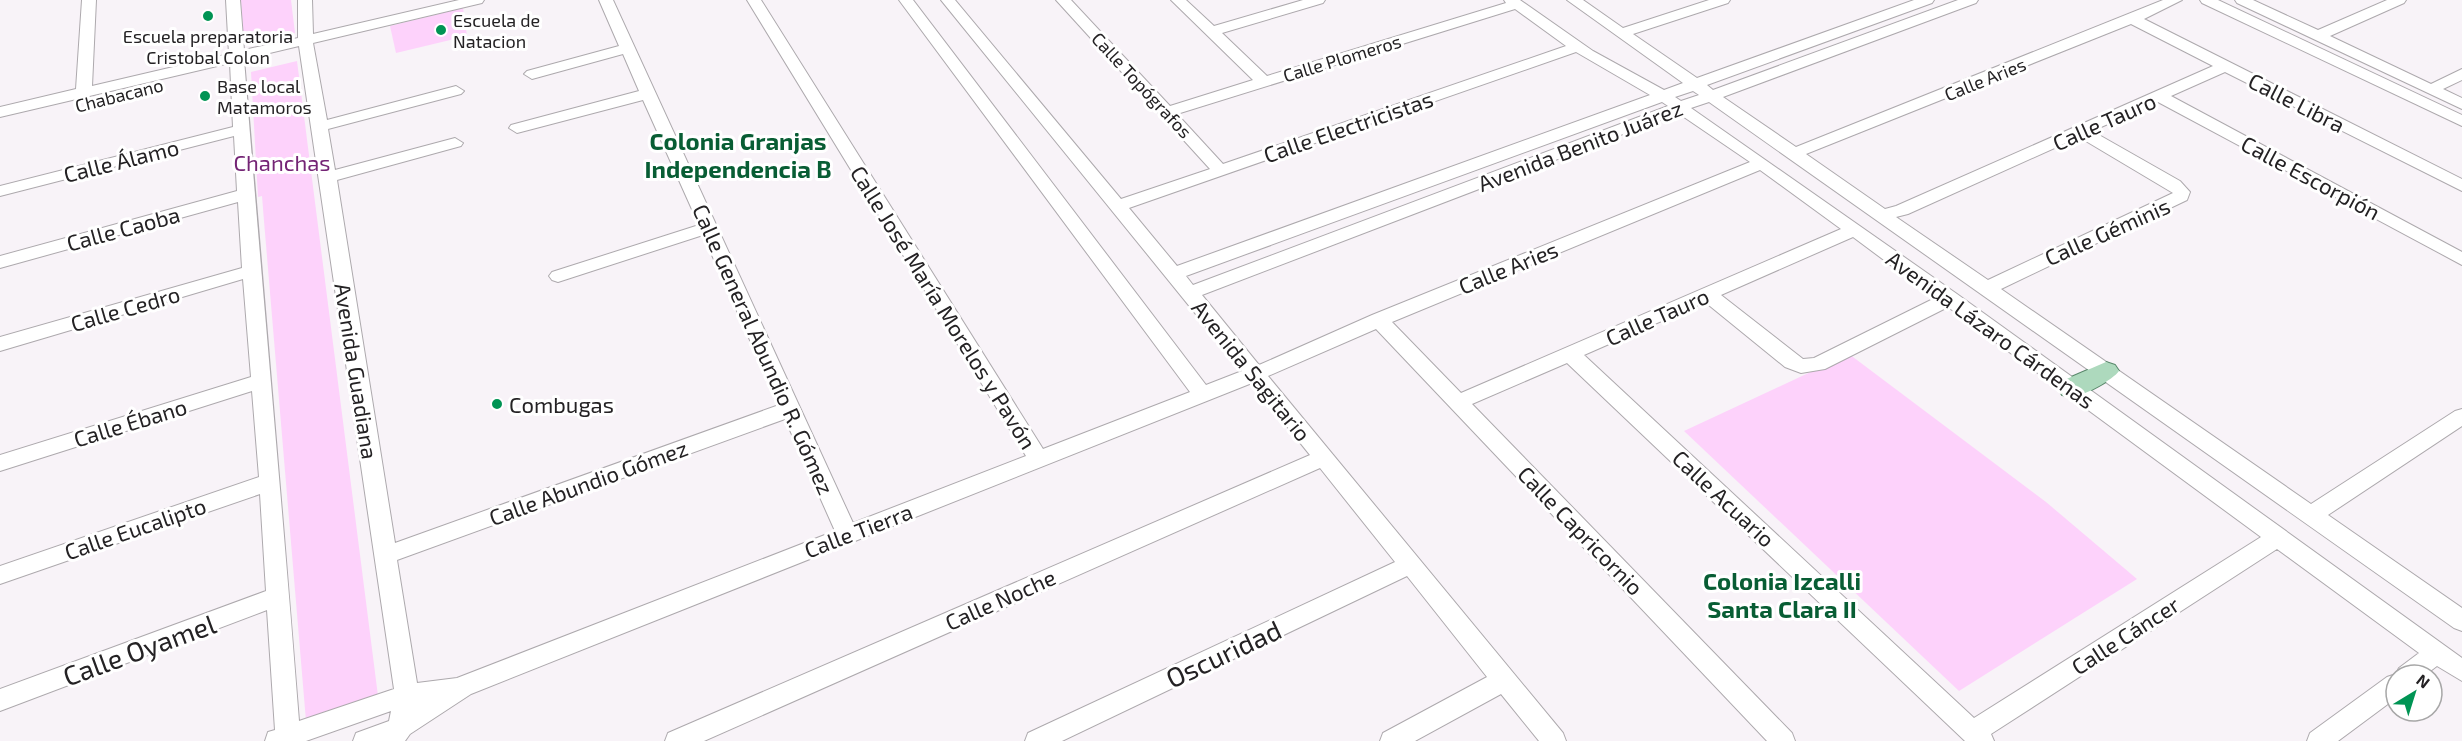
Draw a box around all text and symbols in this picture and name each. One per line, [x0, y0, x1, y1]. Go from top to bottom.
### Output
marker: Escuela preparatoria Cristobal Colon [201, 9, 215, 23]
place label: Escuela de Natacion [453, 9, 540, 52]
marker: Escuela de Natacion [434, 23, 448, 37]
place label: Escuela preparatoria Cristobal Colon [123, 25, 293, 68]
street label: Calle Topógrafos [1087, 28, 1197, 142]
street label: Calle Plomeros [1280, 30, 1404, 86]
street label: Calle Aries [1941, 53, 2029, 105]
street label: Calle Libra [2244, 67, 2350, 137]
street label: Chabacano [73, 73, 165, 117]
place label: Base local Matamoros [217, 75, 312, 118]
street label: Calle Electricistas [1260, 85, 1436, 167]
street label: Calle Tauro [2048, 87, 2160, 155]
marker: Base local Matamoros [198, 89, 212, 103]
street label: Avenida Benito Juárez [1474, 94, 1686, 196]
district label: Colonia Granjas Independencia B [644, 126, 832, 183]
street label: Calle Escorpión [2237, 130, 2385, 224]
street label: Calle Álamo [61, 133, 181, 187]
park label: Chanchas [234, 149, 330, 175]
street label: Calle José María Morelos y Pavón [846, 161, 1042, 453]
street label: Calle Géminis [2040, 192, 2174, 270]
street label: Calle Caoba [64, 200, 182, 256]
street label: Calle General Abundio R. Gómez [688, 200, 840, 498]
street label: Calle Aries [1455, 235, 1561, 299]
street label: Avenida Lázaro Cárdenas [1882, 245, 2100, 413]
street label: Calle Cedro [67, 280, 183, 336]
street label: Avenida Guadiana [330, 281, 384, 461]
street label: Calle Tauro [1601, 282, 1713, 350]
street label: Avenida Sagitario [1187, 294, 1317, 446]
place label: Combugas [509, 391, 614, 417]
street label: Calle Ébano [70, 393, 190, 451]
marker: Combugas [490, 397, 504, 411]
street label: Calle Abundio Gómez [485, 434, 691, 530]
street label: Calle Acuario [1668, 444, 1780, 552]
street label: Calle Capricornio [1513, 460, 1649, 600]
street label: Calle Eucalipto [61, 492, 209, 564]
street label: Calle Tierra [800, 497, 916, 563]
street label: Calle Noche [941, 563, 1059, 635]
district label: Colonia Izcalli Santa Clara II [1703, 566, 1861, 623]
street label: Calle Cáncer [2066, 591, 2184, 679]
street label: Calle Oyamel [58, 607, 220, 692]
street label: Oscuridad [1160, 612, 1286, 694]
north arrow [2384, 663, 2444, 723]
text: N [2413, 670, 2434, 692]

